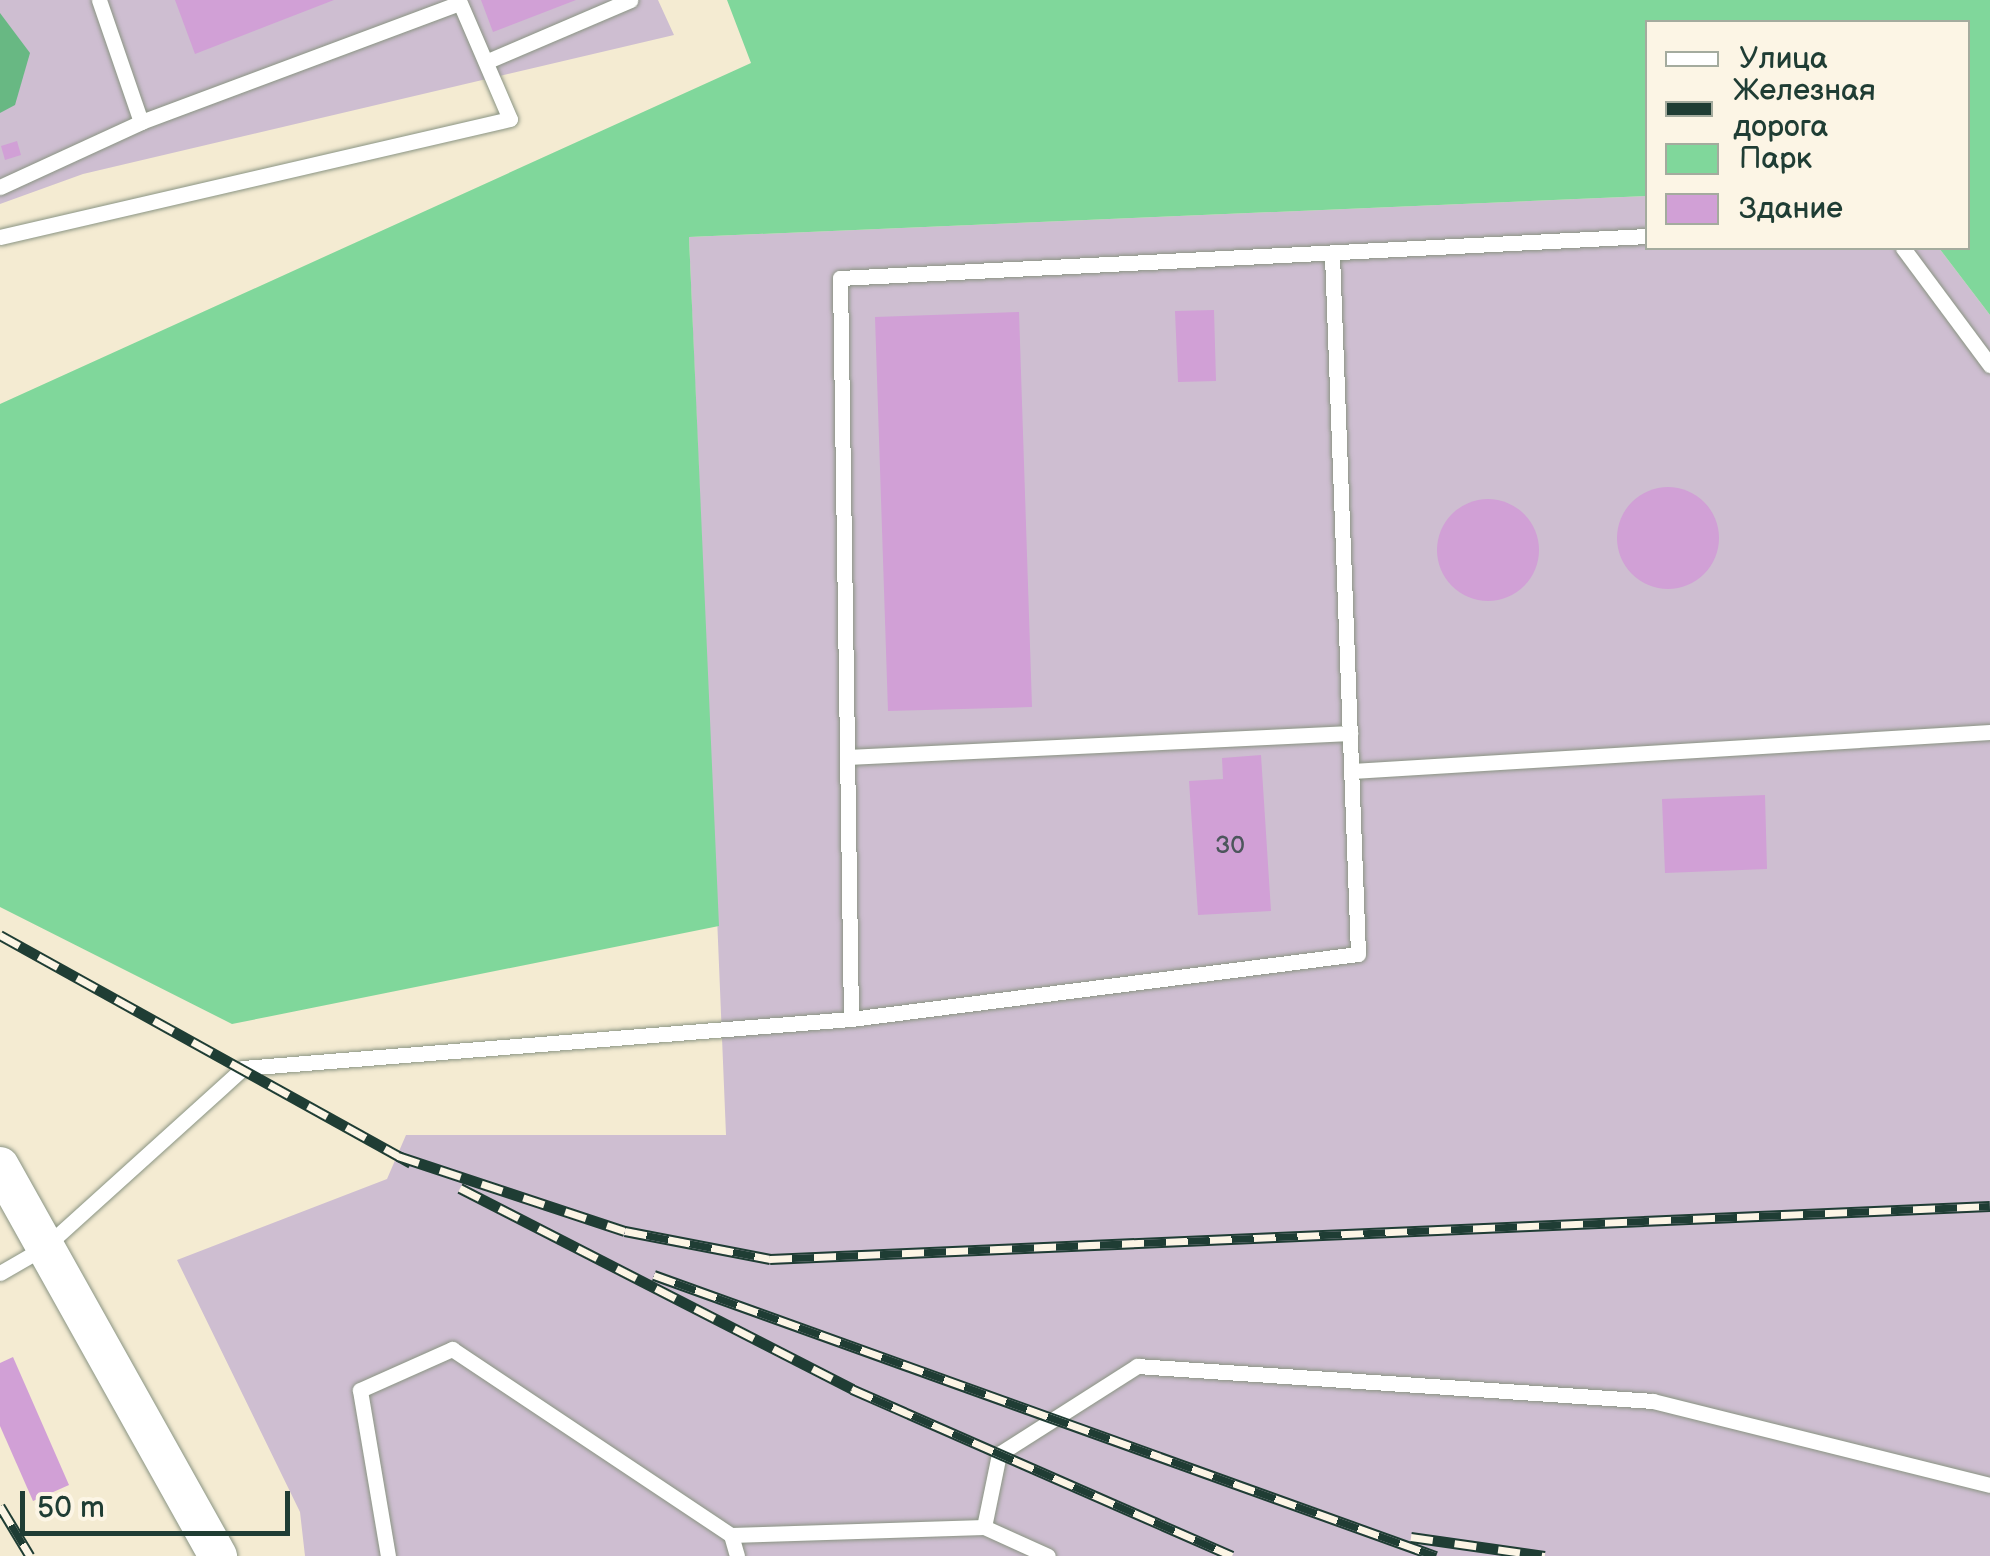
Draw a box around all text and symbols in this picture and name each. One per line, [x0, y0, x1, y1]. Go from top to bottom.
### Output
legend [1645, 20, 1970, 250]
text: Улица [1739, 41, 1828, 77]
text: Железная дорога [1733, 73, 1876, 145]
text: Парк [1739, 141, 1812, 177]
text: Здание [1739, 191, 1843, 227]
house number: 30 [1215, 831, 1245, 861]
scale bar [25, 1471, 295, 1533]
text: 50 m [37, 1490, 105, 1526]

